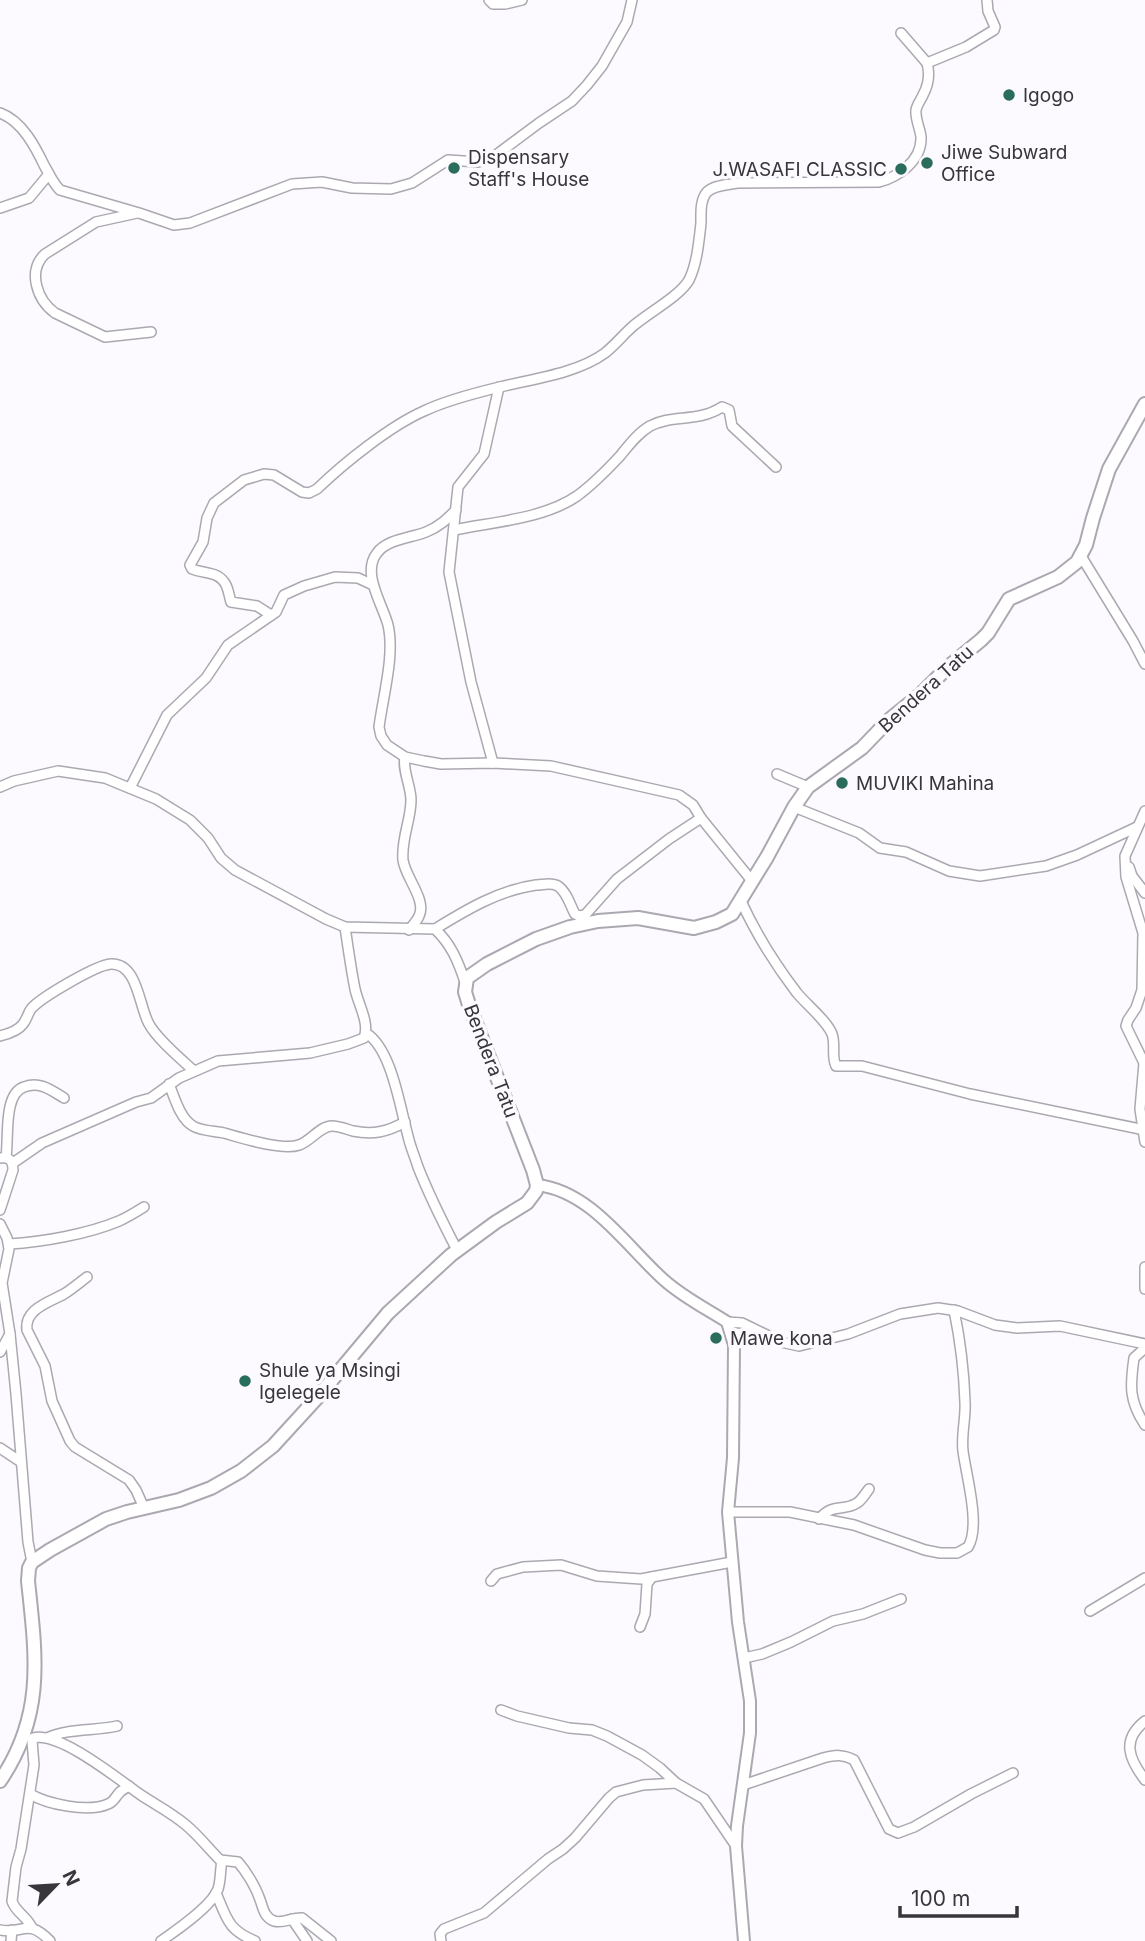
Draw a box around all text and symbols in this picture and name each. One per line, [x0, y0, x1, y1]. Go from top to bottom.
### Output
place label: Igogo [1023, 84, 1074, 107]
marker: Igogo [1001, 87, 1017, 103]
place label: Jiwe Subward Office [941, 141, 1067, 186]
place label: Dispensary Staff's House [468, 146, 589, 191]
marker: Jiwe Subward Office [919, 155, 935, 171]
place label: J.WASAFI CLASSIC [713, 158, 887, 181]
marker: Dispensary Staff's House [446, 160, 462, 176]
marker: J.WASAFI CLASSIC [893, 161, 909, 177]
street label: Bendera Tatu [874, 640, 978, 738]
place label: MUVIKI Mahina [856, 772, 994, 795]
marker: MUVIKI Mahina [834, 775, 850, 791]
street label: Bendera Tatu [459, 1001, 523, 1121]
place label: Mawe kona [730, 1327, 833, 1350]
marker: Mawe kona [708, 1330, 724, 1346]
place label: Shule ya Msingi Igelegele [259, 1359, 401, 1404]
marker: Shule ya Msingi Igelegele [237, 1373, 253, 1389]
north arrow [21, 1850, 91, 1920]
text: N [57, 1867, 84, 1889]
scale bar [900, 1874, 1017, 1918]
text: 100 m [911, 1886, 970, 1911]

